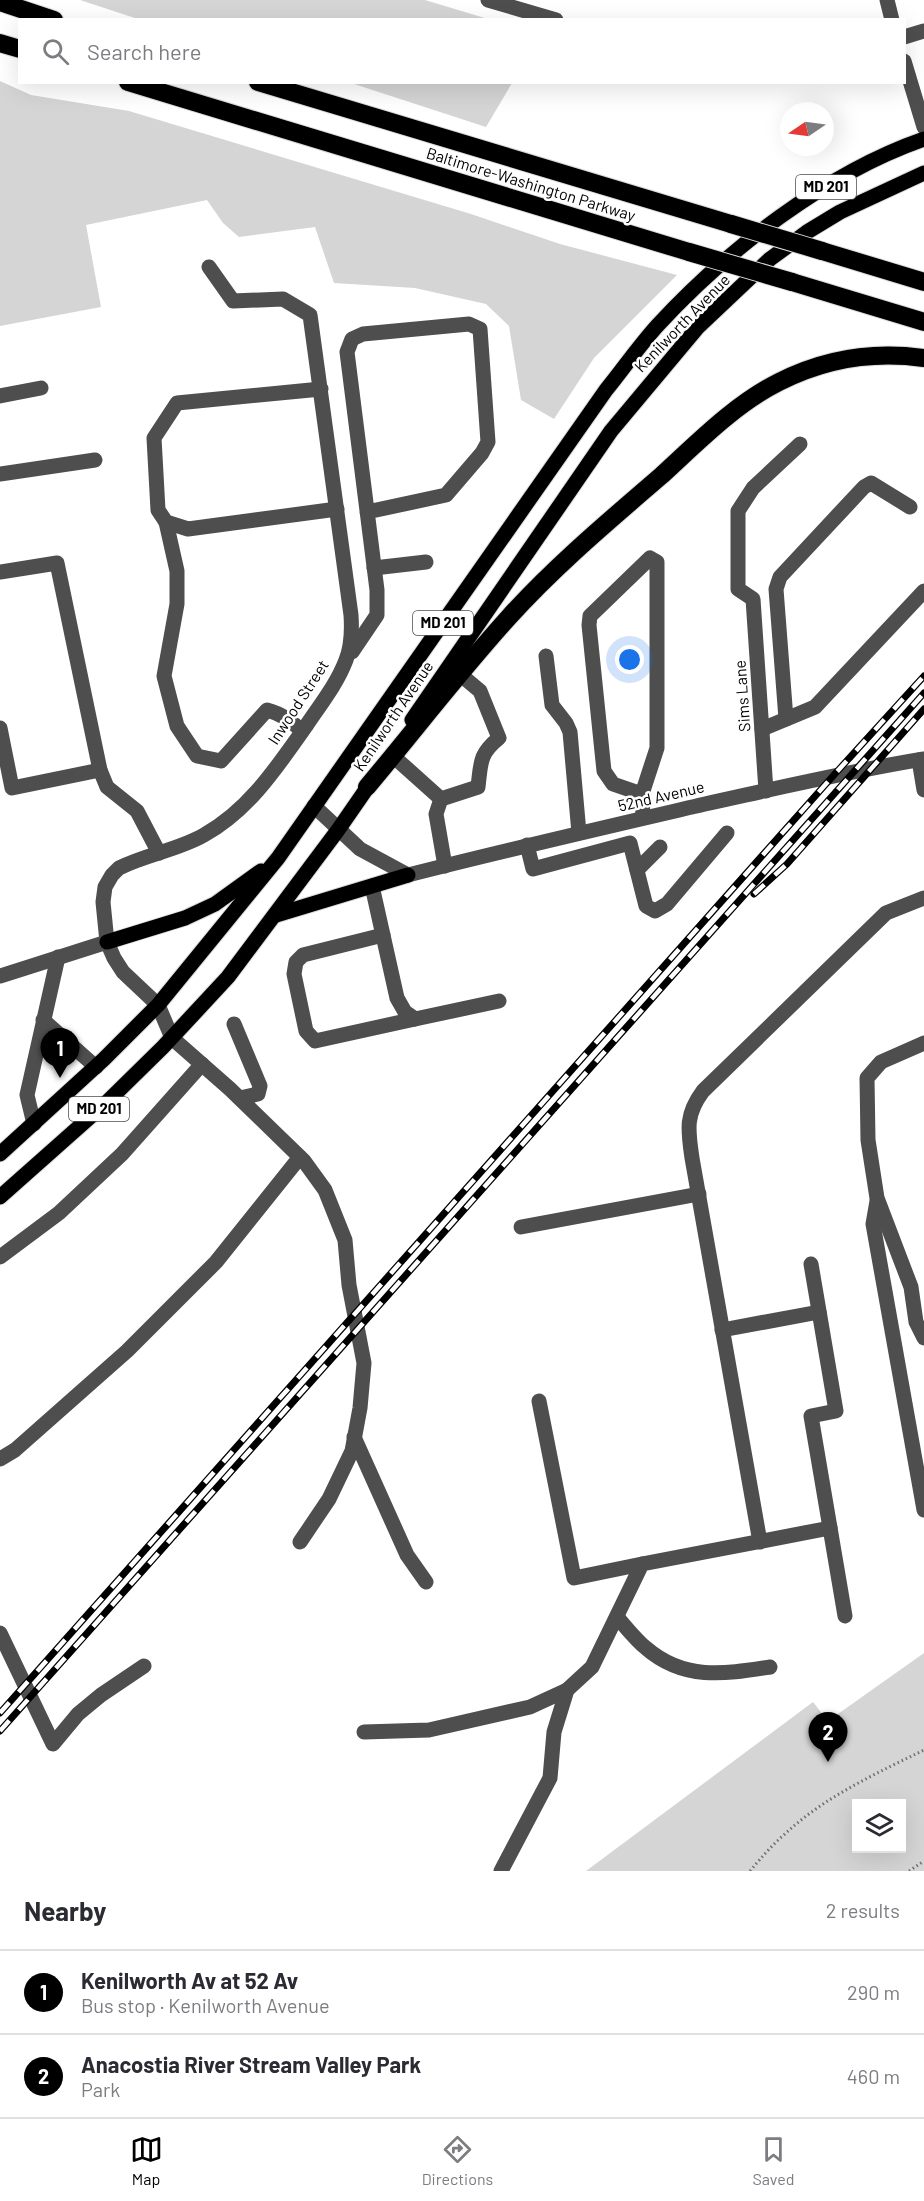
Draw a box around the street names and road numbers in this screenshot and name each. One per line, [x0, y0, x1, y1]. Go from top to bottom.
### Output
street label: Baltimore-Washington Parkway [424, 143, 639, 225]
road number: MD 201 [796, 175, 856, 199]
street label: Kenilworth Avenue [630, 270, 733, 376]
road number: MD 201 [413, 611, 473, 635]
street label: Inwood Street [263, 656, 332, 748]
street label: Kenilworth Avenue [349, 657, 437, 774]
street label: Sims Lane [730, 660, 753, 733]
street label: 52nd Avenue [616, 776, 706, 815]
road number: MD 201 [69, 1097, 129, 1121]

